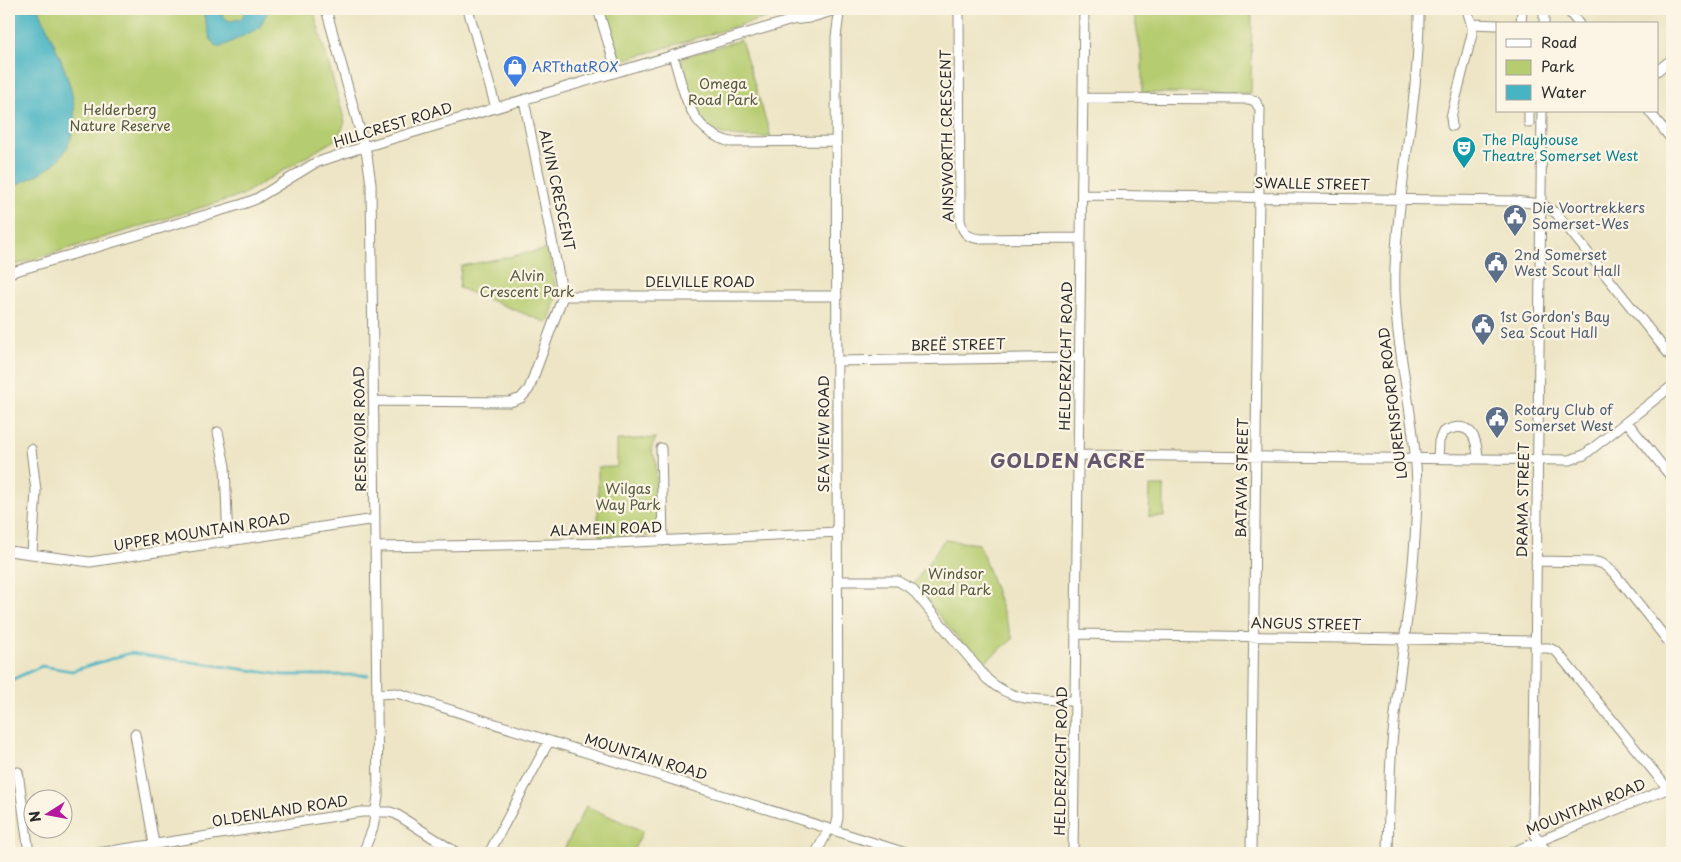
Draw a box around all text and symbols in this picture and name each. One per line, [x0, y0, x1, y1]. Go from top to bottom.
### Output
legend [1496, 22, 1658, 112]
text: Road [1541, 30, 1577, 53]
street label: AINSWORTH CRESCENT [934, 49, 959, 223]
shop icon: ARTthatROX [502, 54, 528, 88]
text: Park [1541, 54, 1575, 77]
place label: ARTthatROX [532, 56, 618, 77]
park label: Omega Road Park [688, 73, 759, 110]
text: Water [1541, 80, 1586, 103]
street label: HILLCREST ROAD [331, 96, 455, 153]
park label: Helderberg Nature Reserve [69, 99, 171, 136]
street label: ALVIN CRESCENT [534, 127, 581, 253]
place label: The Playhouse Theatre Somerset West [1482, 129, 1639, 166]
theatre icon: The Playhouse Theatre Somerset West [1451, 135, 1477, 169]
street label: SWALLE STREET [1254, 172, 1370, 195]
place label: Die Voortrekkers Somerset-Wes [1532, 197, 1645, 234]
public building icon: Die Voortrekkers Somerset-Wes [1502, 203, 1528, 237]
place label: 2nd Somerset West Scout Hall [1514, 244, 1621, 281]
public building icon: 2nd Somerset West Scout Hall [1483, 250, 1509, 284]
park label: Alvin Crescent Park [479, 265, 575, 302]
street label: DELVILLE ROAD [645, 271, 755, 292]
street label: HELDERZICHT ROAD [1054, 281, 1077, 431]
place label: 1st Gordon's Bay Sea Scout Hall [1500, 306, 1610, 343]
public building icon: 1st Gordon's Bay Sea Scout Hall [1470, 312, 1496, 346]
street label: LOURENSFORD ROAD [1373, 326, 1412, 480]
street label: BREË STREET [910, 333, 1006, 356]
street label: RESERVOIR ROAD [348, 366, 371, 492]
street label: SEA VIEW ROAD [813, 375, 834, 493]
place label: Rotary Club of Somerset West [1514, 399, 1614, 436]
public building icon: Rotary Club of Somerset West [1484, 405, 1510, 439]
street label: BATAVIA STREET [1230, 417, 1253, 538]
street label: DRAMA STREET [1511, 442, 1534, 558]
district label: GOLDEN ACRE [990, 446, 1146, 474]
park label: Wilgas Way Park [595, 478, 661, 515]
street label: UPPER MOUNTAIN ROAD [112, 507, 292, 556]
street label: ALAMEIN ROAD [549, 516, 663, 541]
park label: Windsor Road Park [921, 563, 992, 600]
street label: ANGUS STREET [1251, 612, 1362, 635]
street label: HELDERZICHT ROAD [1049, 686, 1072, 836]
street label: MOUNTAIN ROAD [582, 728, 710, 785]
street label: MOUNTAIN ROAD [1523, 773, 1649, 840]
street label: OLDENLAND ROAD [210, 789, 349, 832]
north arrow [22, 790, 72, 840]
text: N [23, 809, 46, 824]

